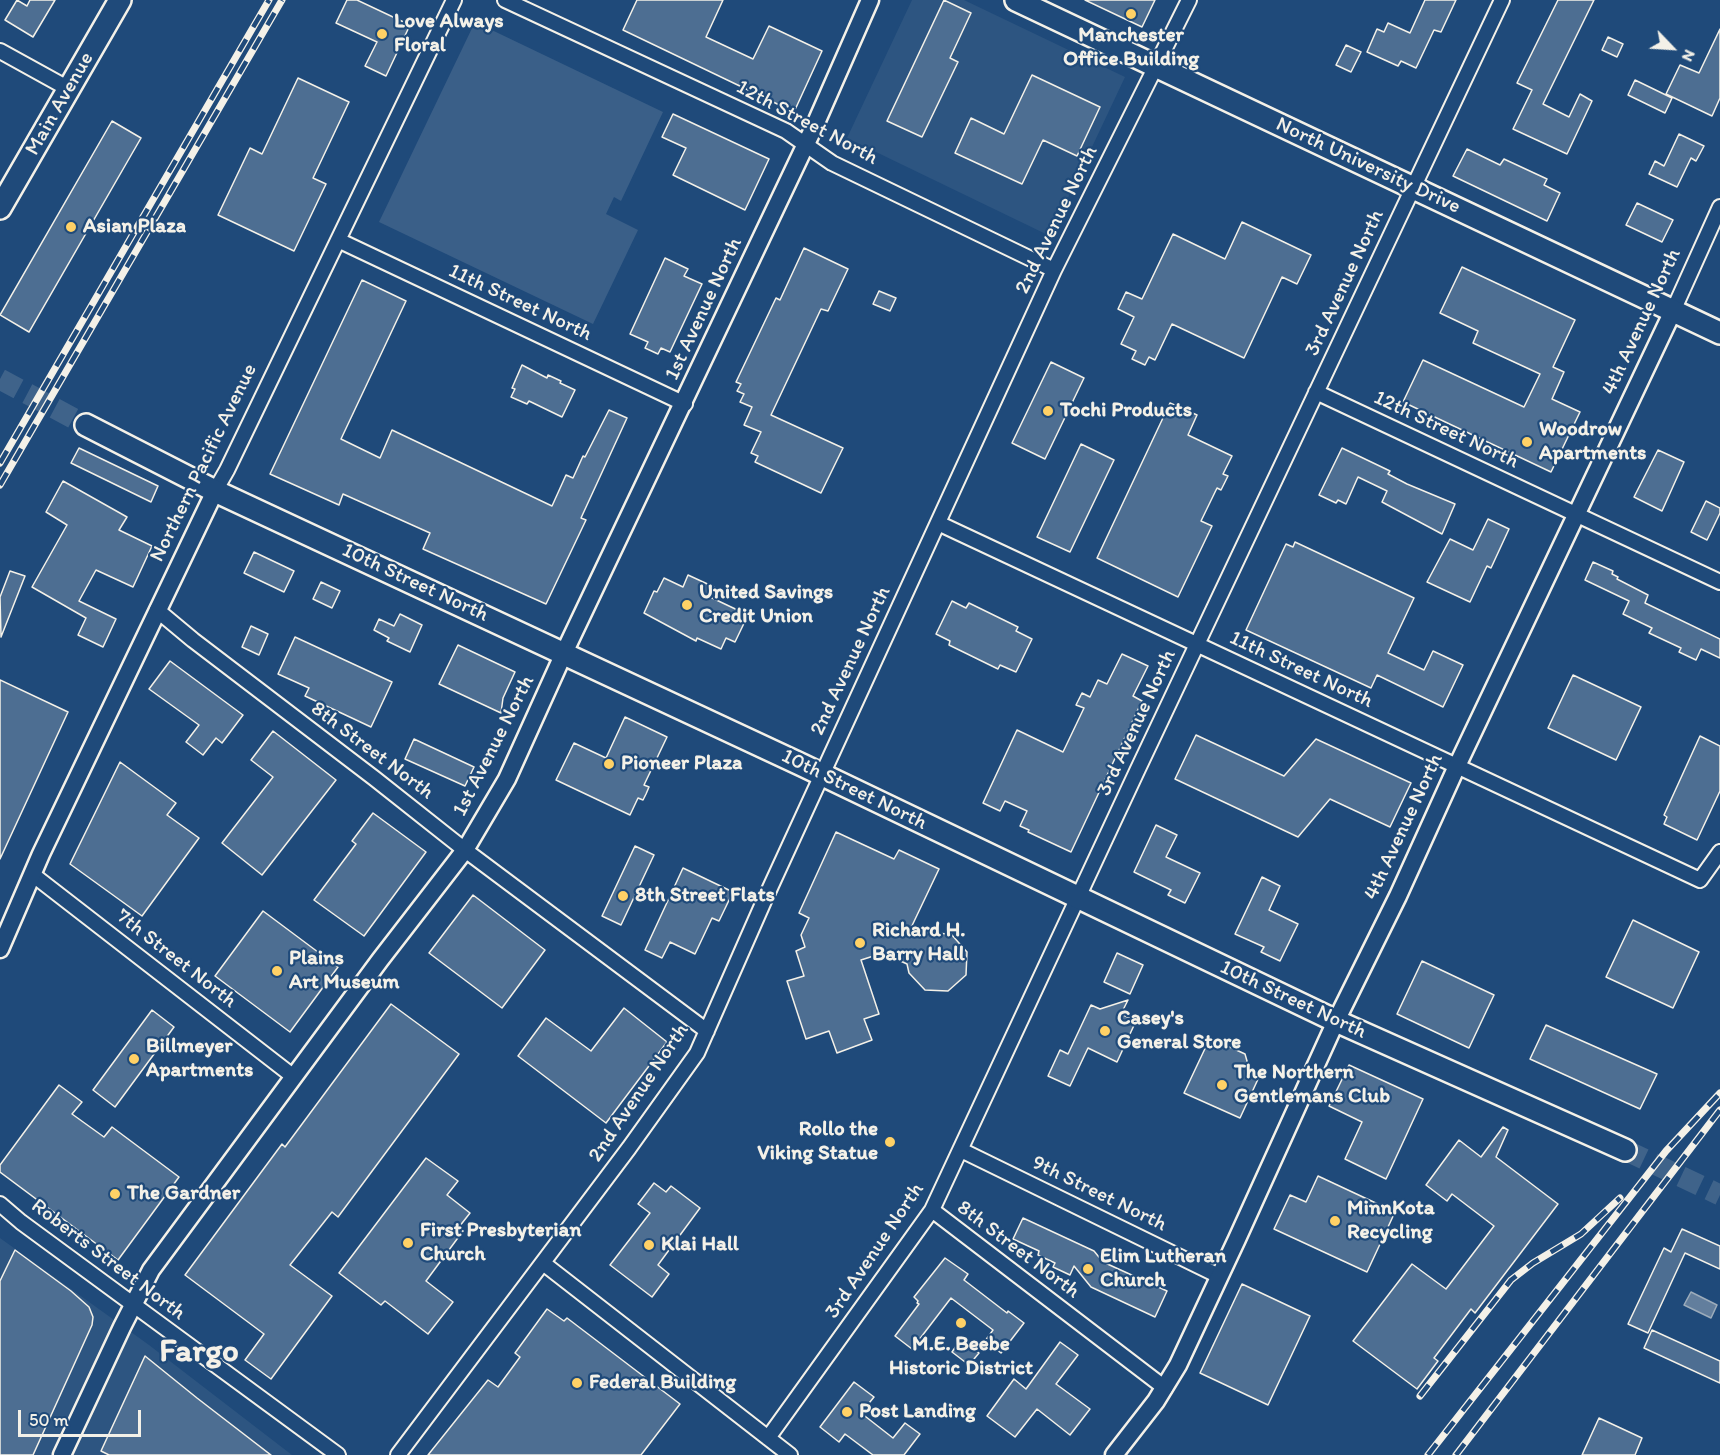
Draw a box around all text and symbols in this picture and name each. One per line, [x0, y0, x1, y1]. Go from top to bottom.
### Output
marker: Manchester Office Building [1124, 7, 1138, 21]
place label: Love Always Floral [394, 9, 504, 59]
north arrow [1642, 18, 1702, 78]
place label: Manchester Office Building [1063, 23, 1199, 73]
marker: Love Always Floral [375, 27, 389, 41]
text: N [1678, 47, 1700, 65]
street label: Main Avenue [20, 48, 100, 160]
street label: 12th Street North [732, 75, 882, 171]
street label: North University Drive [1272, 112, 1464, 220]
street label: 2nd Avenue North [1010, 142, 1104, 298]
street label: 3rd Avenue North [1300, 206, 1390, 360]
place label: Asian Plaza [83, 214, 186, 240]
marker: Asian Plaza [64, 220, 78, 234]
street label: 1st Avenue North [660, 234, 748, 384]
street label: 4th Avenue North [1597, 245, 1687, 399]
street label: 11th Street North [444, 259, 596, 347]
street label: Northern Pacific Avenue [145, 360, 263, 566]
street label: 12th Street North [1370, 385, 1522, 475]
place label: Tochi Products [1060, 398, 1192, 424]
marker: Tochi Products [1041, 404, 1055, 418]
place label: Woodrow Apartments [1539, 417, 1646, 467]
marker: Woodrow Apartments [1520, 435, 1534, 449]
street label: 10th Street North [338, 538, 492, 628]
place label: United Savings Credit Union [699, 580, 833, 630]
street label: 2nd Avenue North [805, 582, 897, 740]
marker: United Savings Credit Union [680, 598, 694, 612]
street label: 11th Street North [1225, 626, 1377, 714]
street label: 3rd Avenue North [1092, 646, 1182, 800]
street label: 1st Avenue North [448, 672, 540, 820]
street label: 8th Street North [306, 697, 438, 805]
street label: 10th Street North [777, 744, 931, 836]
street label: 4th Avenue North [1359, 750, 1449, 904]
place label: Pioneer Plaza [621, 751, 742, 777]
marker: Pioneer Plaza [602, 757, 616, 771]
place label: 8th Street Flats [635, 883, 775, 909]
marker: 8th Street Flats [616, 889, 630, 903]
street label: 7th Street North [111, 904, 241, 1014]
place label: Richard H. Barry Hall [872, 918, 965, 968]
marker: Richard H. Barry Hall [853, 936, 867, 950]
place label: Plains Art Museum [289, 946, 399, 996]
street label: 10th Street North [1216, 955, 1370, 1045]
marker: Plains Art Museum [270, 964, 284, 978]
place label: Casey's General Store [1117, 1006, 1241, 1056]
street label: 2nd Avenue North [583, 1019, 695, 1167]
marker: Casey's General Store [1098, 1024, 1112, 1038]
place label: Billmeyer Apartments [146, 1034, 253, 1084]
marker: Billmeyer Apartments [127, 1052, 141, 1066]
place label: The Northern Gentlemans Club [1234, 1060, 1390, 1110]
marker: The Northern Gentlemans Club [1215, 1078, 1229, 1092]
place label: Rollo the Viking Statue [757, 1117, 878, 1167]
marker: Rollo the Viking Statue [883, 1135, 897, 1149]
street label: 9th Street North [1027, 1150, 1171, 1238]
street label: 3rd Avenue North [820, 1178, 930, 1324]
place label: The Gardner [127, 1181, 240, 1207]
marker: The Gardner [108, 1187, 122, 1201]
street label: Roberts Street North [26, 1194, 190, 1326]
street label: 8th Street North [952, 1196, 1084, 1304]
place label: MinnKota Recycling [1347, 1196, 1435, 1246]
marker: MinnKota Recycling [1328, 1214, 1342, 1228]
place label: First Presbyterian Church [420, 1218, 581, 1268]
place label: Klai Hall [661, 1232, 739, 1258]
marker: First Presbyterian Church [401, 1236, 415, 1250]
marker: Klai Hall [642, 1238, 656, 1252]
place label: Elim Lutheran Church [1100, 1244, 1226, 1294]
marker: Elim Lutheran Church [1081, 1262, 1095, 1276]
marker: M.E. Beebe Historic District [954, 1316, 968, 1330]
place label: M.E. Beebe Historic District [889, 1332, 1033, 1382]
district label: Fargo [159, 1333, 239, 1373]
place label: Federal Building [589, 1370, 736, 1396]
marker: Federal Building [570, 1376, 584, 1390]
scale bar [21, 1398, 144, 1436]
place label: Post Landing [859, 1399, 976, 1425]
marker: Post Landing [840, 1405, 854, 1419]
text: 50 m [29, 1409, 69, 1431]

